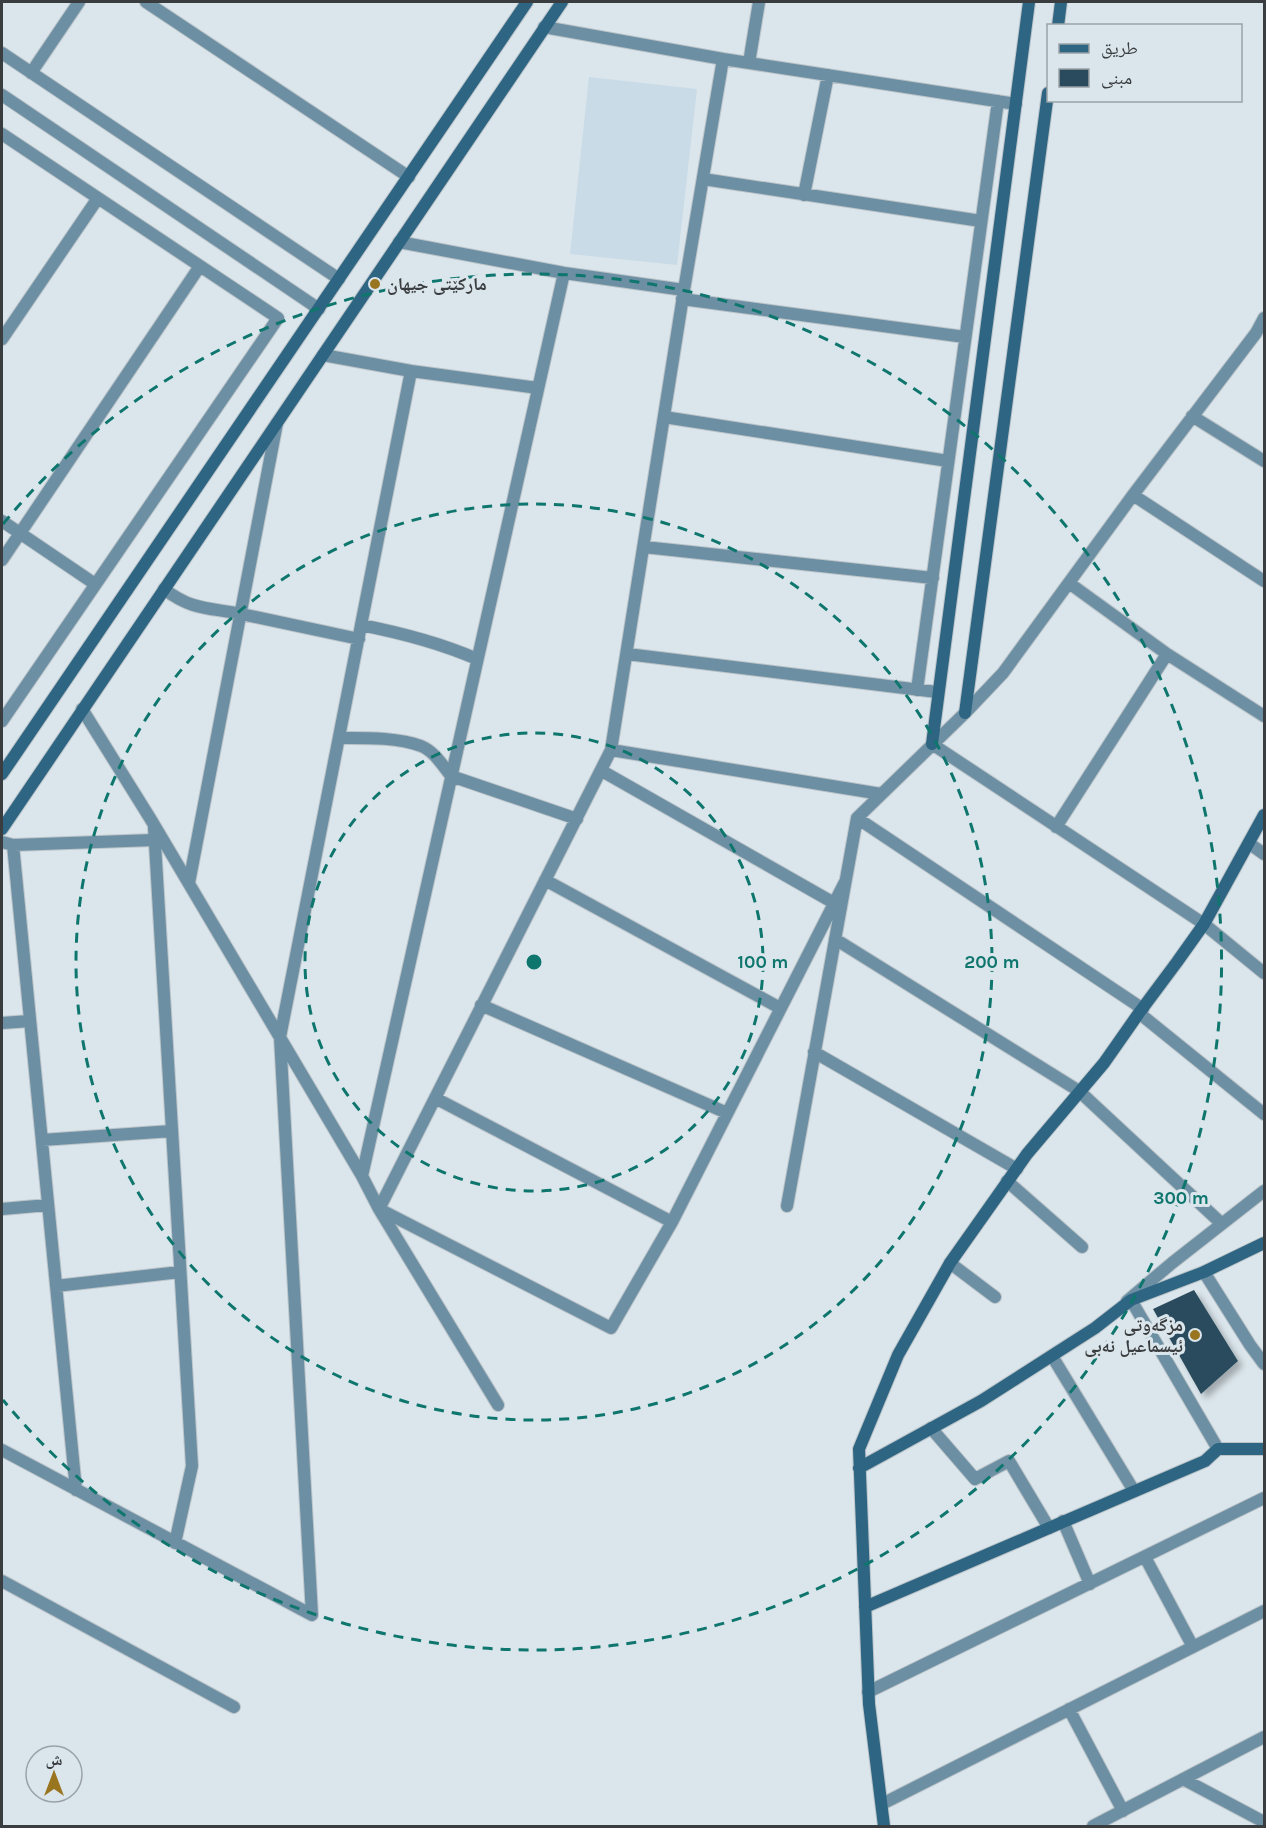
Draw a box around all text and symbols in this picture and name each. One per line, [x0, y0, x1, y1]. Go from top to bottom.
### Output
legend [1047, 24, 1242, 102]
text: طريق [1101, 37, 1138, 59]
text: مبنى [1101, 67, 1132, 89]
place label: مارکێتی جیهان [387, 273, 487, 295]
marker: مارکێتی جیهان [368, 277, 382, 291]
text: 100 m [738, 951, 788, 973]
text: 200 m [964, 951, 1020, 973]
centre of rings [524, 952, 544, 972]
text: 300 m [1153, 1187, 1209, 1209]
place label: مزگەوتی ئیسماعیل نەبی [1084, 1314, 1183, 1357]
marker: مزگەوتی ئیسماعیل نەبی [1188, 1328, 1202, 1342]
north arrow [24, 1744, 84, 1804]
text: ش [46, 1750, 63, 1769]

